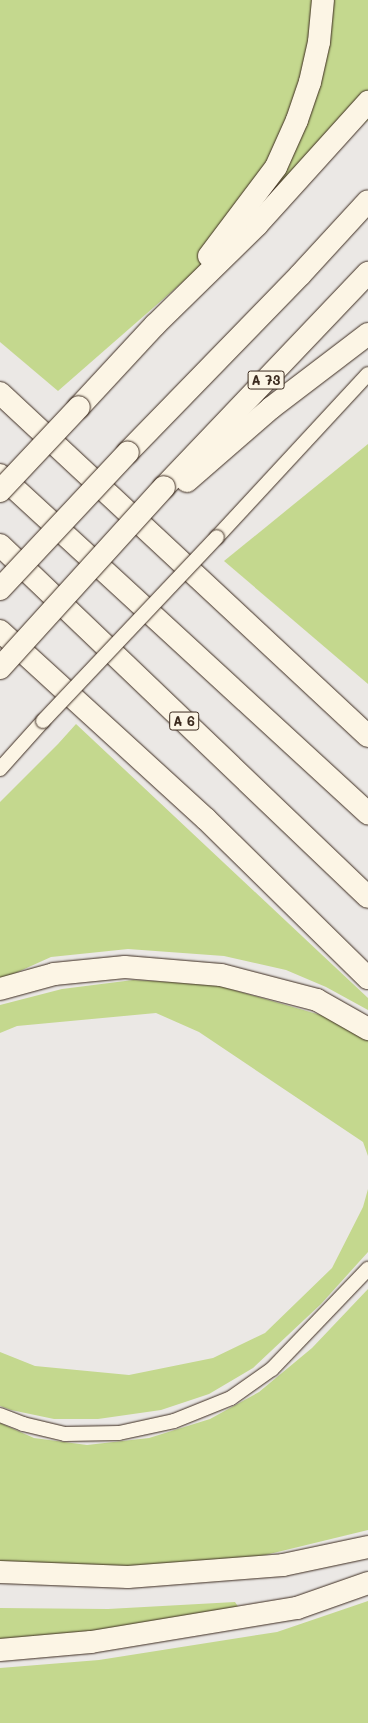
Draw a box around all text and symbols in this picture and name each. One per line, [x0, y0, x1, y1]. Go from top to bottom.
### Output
road number: A 73 [247, 369, 285, 391]
road number: A 6 [169, 710, 199, 732]

